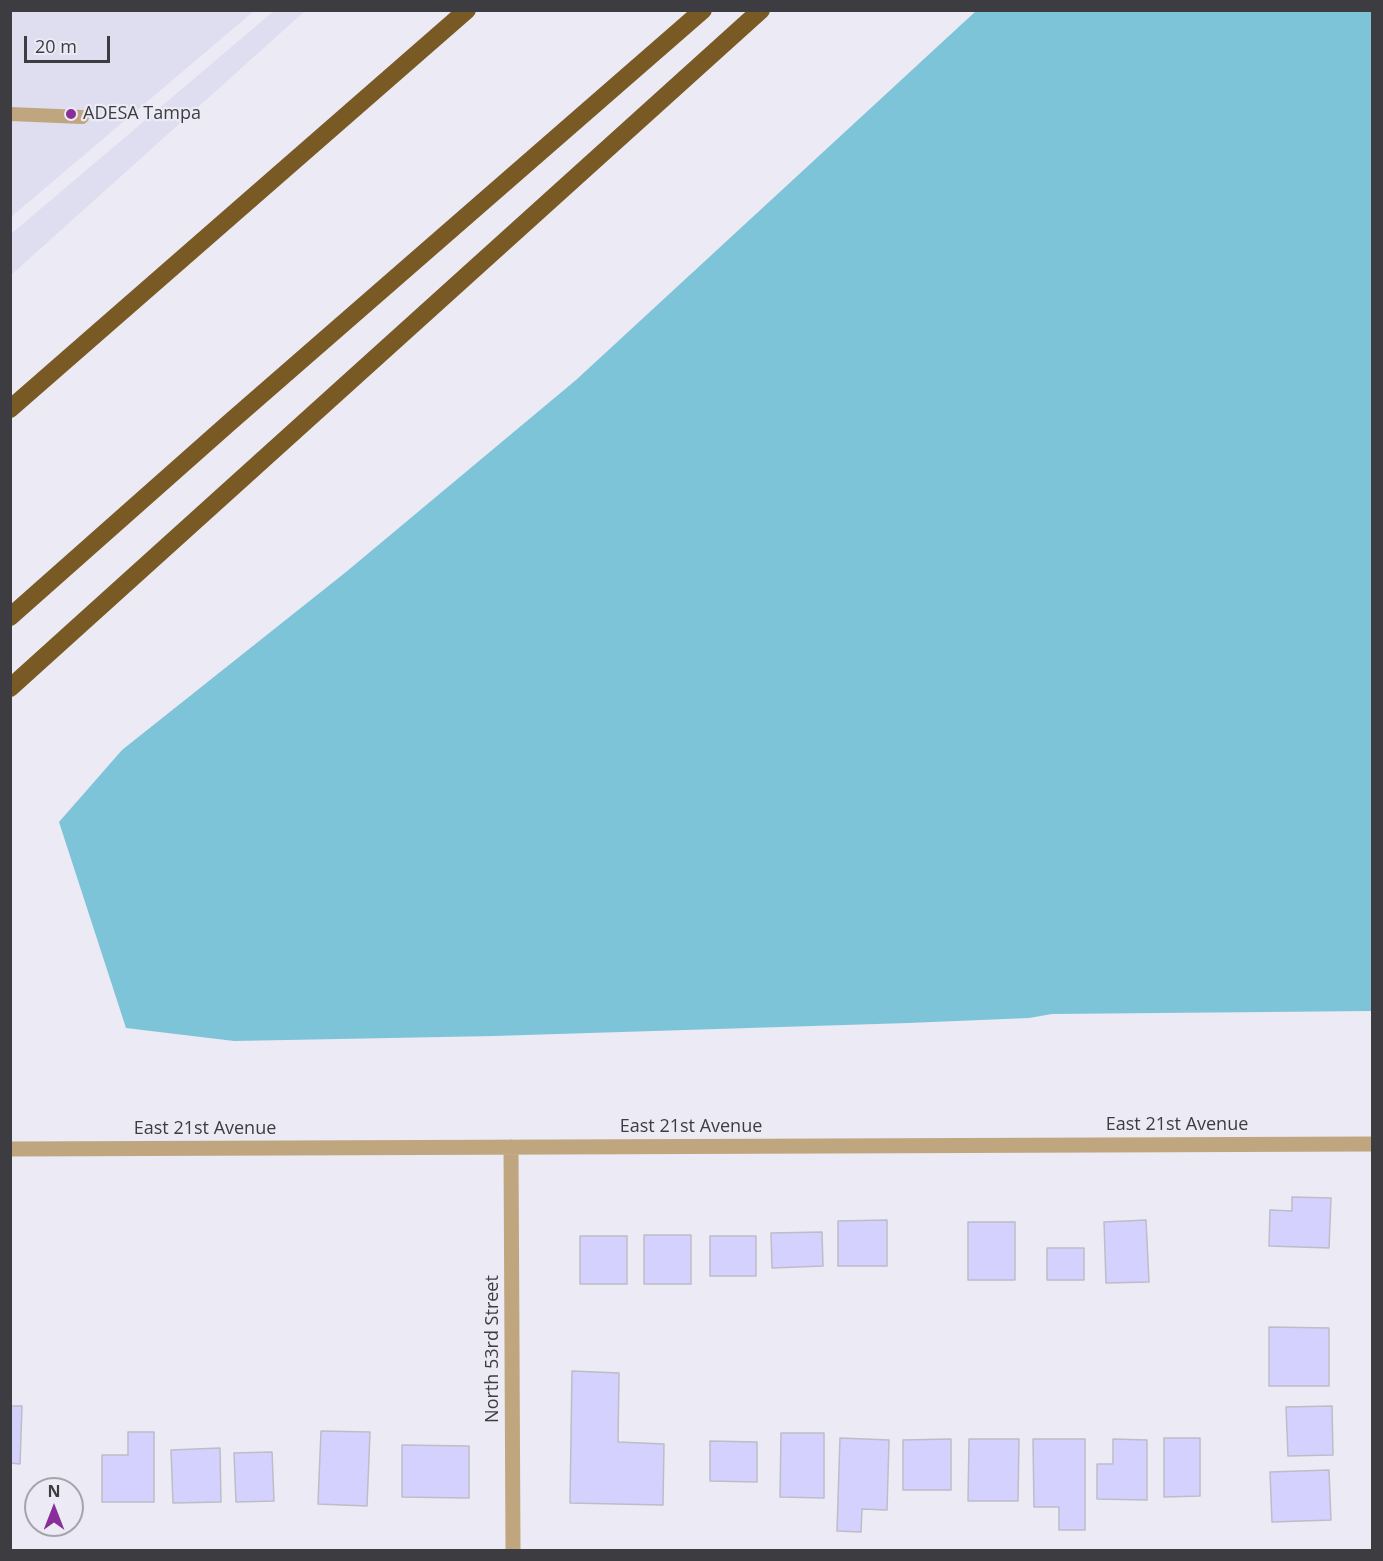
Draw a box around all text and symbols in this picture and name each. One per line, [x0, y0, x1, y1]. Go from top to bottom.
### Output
scale bar [27, 24, 112, 62]
text: 20 m [35, 34, 77, 58]
place label: ADESA Tampa [83, 103, 201, 125]
marker: ADESA Tampa [64, 107, 78, 121]
street label: East 21st Avenue [1106, 1114, 1248, 1136]
street label: East 21st Avenue [620, 1116, 762, 1138]
street label: East 21st Avenue [134, 1118, 276, 1140]
street label: North 53rd Street [482, 1275, 504, 1423]
north arrow [24, 1477, 84, 1537]
text: N [47, 1480, 61, 1502]

